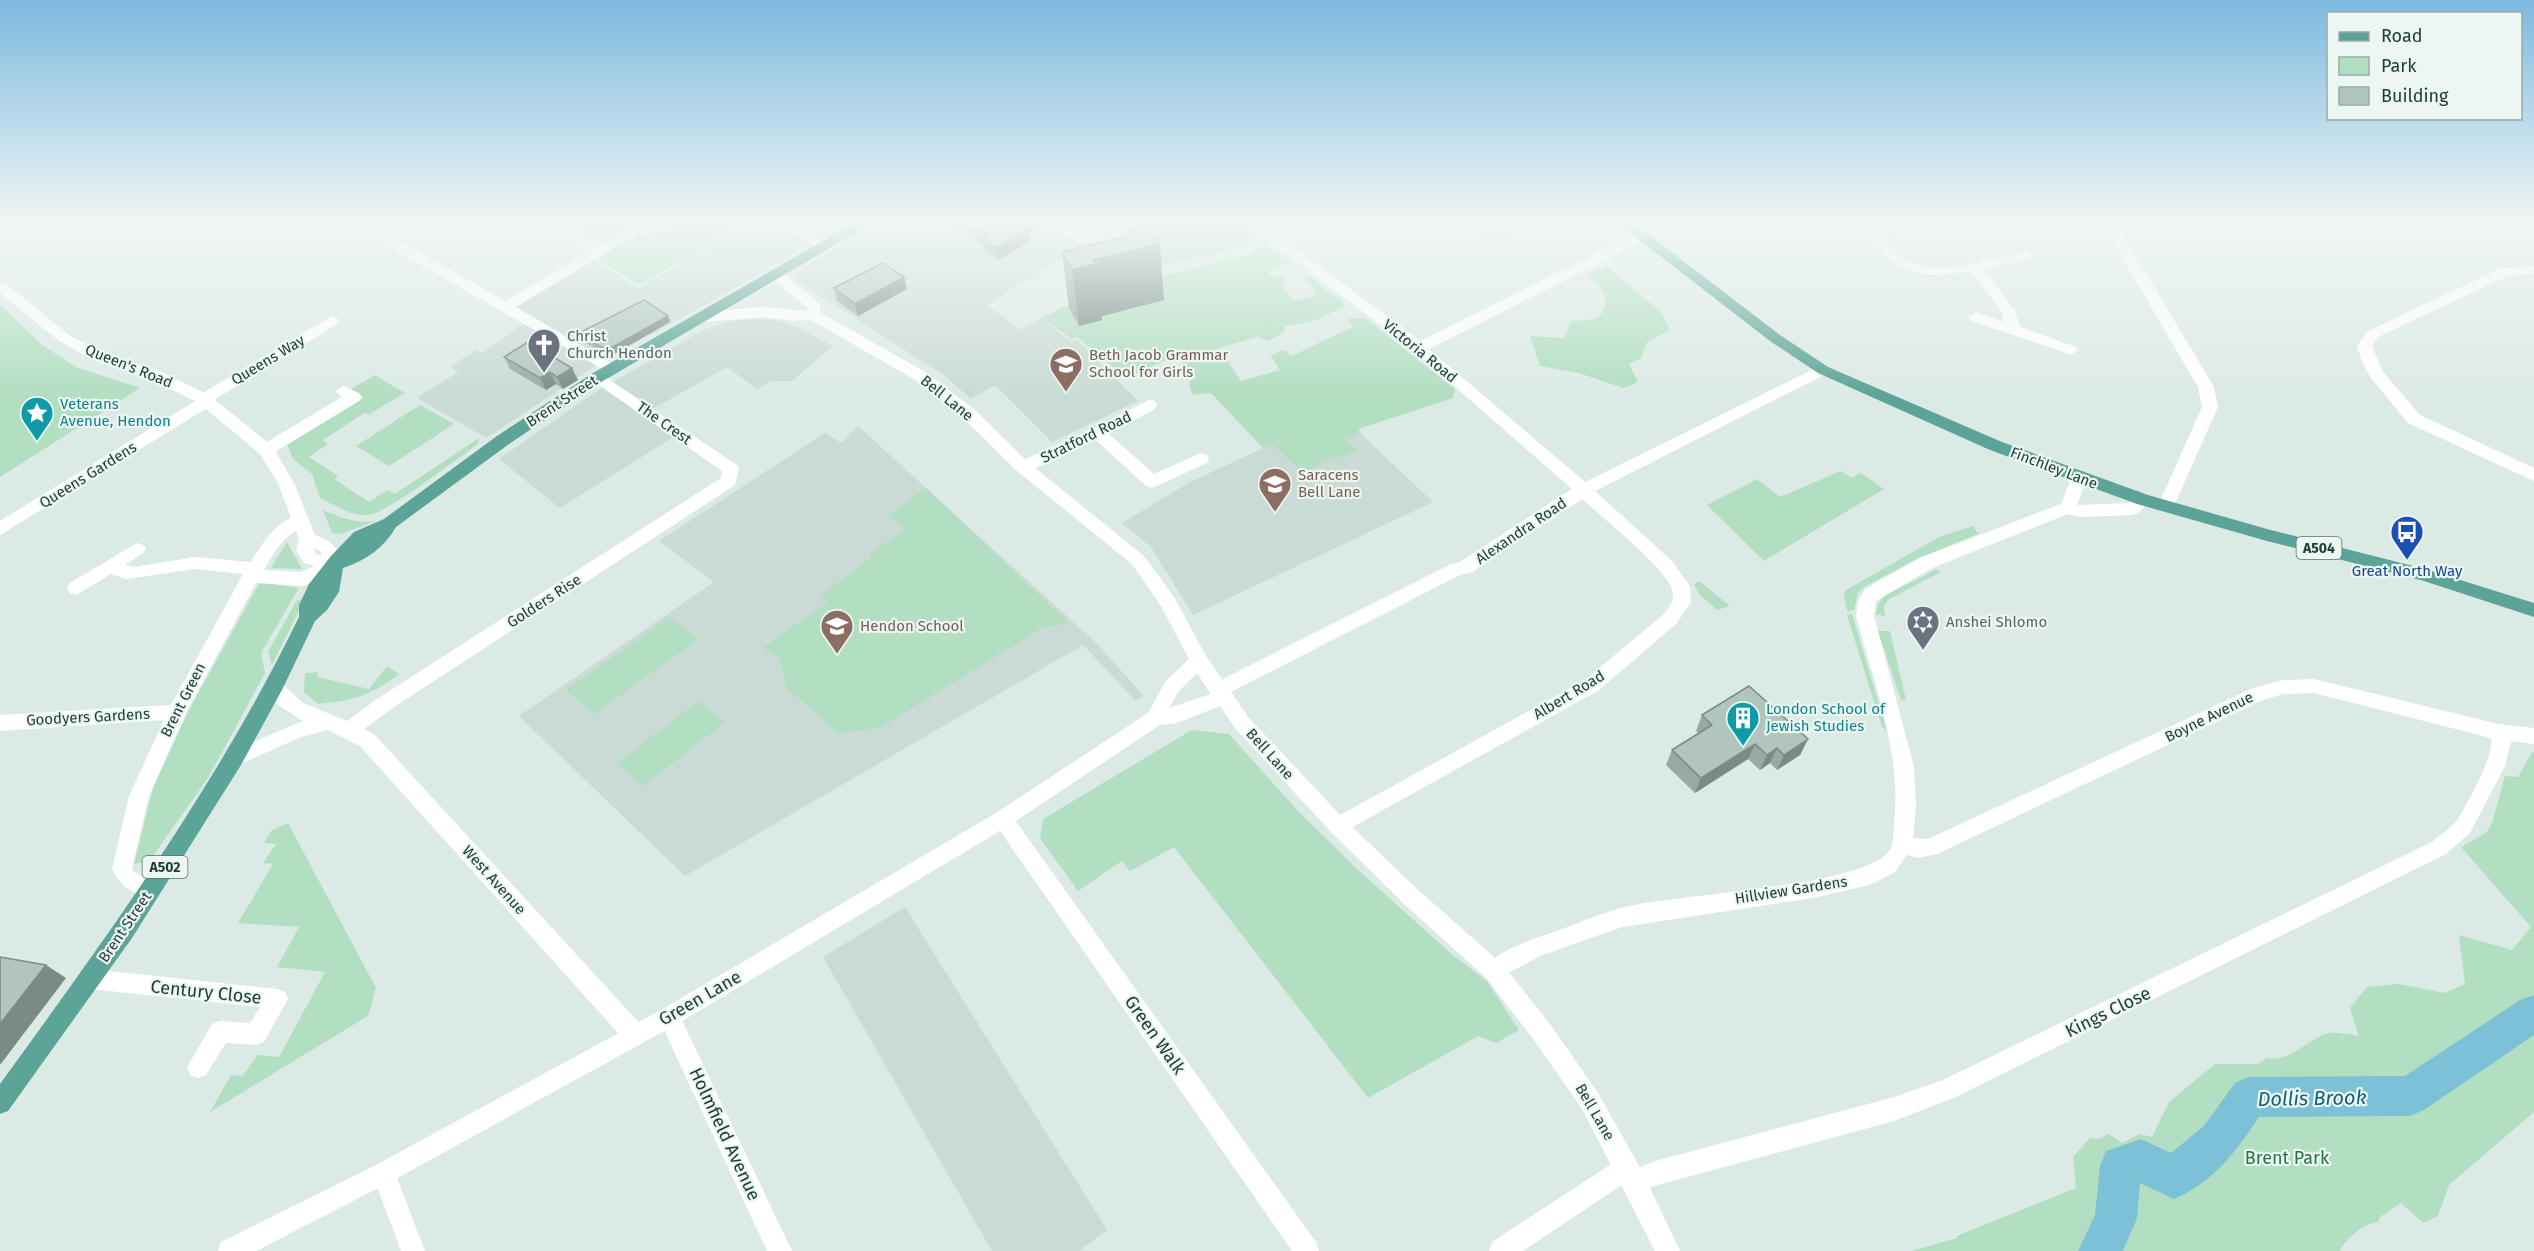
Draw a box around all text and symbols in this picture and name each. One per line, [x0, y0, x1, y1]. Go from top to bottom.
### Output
legend [2327, 12, 2522, 120]
text: Road [2381, 25, 2423, 47]
text: Park [2381, 55, 2417, 77]
text: Building [2381, 85, 2449, 107]
street label: Victoria Road [1379, 316, 1461, 386]
church icon: Christ Church Hendon [526, 327, 562, 374]
place label: Christ Church Hendon [567, 327, 672, 362]
street label: Queens Way [228, 331, 309, 389]
street label: Queen's Road [83, 340, 175, 392]
school or university icon: Beth Jacob Grammar School for Girls [1048, 346, 1084, 393]
place label: Beth Jacob Grammar School for Girls [1089, 346, 1228, 381]
street label: Brent Street [523, 371, 602, 431]
street label: Bell Lane [917, 371, 977, 425]
place icon: Veterans Avenue, Hendon [19, 395, 55, 442]
place label: Veterans Avenue, Hendon [60, 395, 171, 430]
street label: The Crest [633, 398, 695, 449]
street label: Stratford Road [1038, 407, 1134, 467]
street label: Queens Gardens [36, 438, 140, 512]
street label: Finchley Lane [2008, 443, 2100, 493]
school or university icon: Saracens Bell Lane [1257, 466, 1293, 513]
place label: Saracens Bell Lane [1298, 466, 1361, 501]
street label: Alexandra Road [1472, 494, 1570, 568]
bus stop icon: Great North Way [2389, 514, 2425, 561]
road number: A504 [2296, 537, 2342, 559]
place label: Great North Way [2352, 562, 2463, 580]
street label: Golders Rise [504, 570, 584, 632]
synagogue icon: Anshei Shlomo [1905, 604, 1941, 651]
school or university icon: Hendon School [819, 608, 855, 655]
place label: Anshei Shlomo [1946, 613, 2047, 631]
place label: Hendon School [860, 617, 964, 635]
street label: Brent Green [157, 660, 209, 740]
street label: Albert Road [1530, 667, 1608, 723]
street label: Boyne Avenue [2162, 688, 2256, 746]
building icon: London School of Jewish Studies [1725, 700, 1761, 747]
place label: London School of Jewish Studies [1766, 700, 1886, 735]
street label: Goodyers Gardens [26, 705, 150, 729]
street label: Bell Lane [1242, 725, 1298, 783]
street label: West Avenue [458, 842, 530, 918]
road number: A502 [142, 856, 188, 878]
street label: Hillview Gardens [1734, 872, 1848, 908]
street label: Brent Street [95, 888, 156, 966]
street label: Green Lane [655, 966, 745, 1030]
street label: Century Close [149, 975, 263, 1009]
street label: Kings Close [2062, 982, 2154, 1042]
street label: Green Walk [1120, 991, 1191, 1079]
street label: Holmfield Avenue [685, 1064, 765, 1204]
street label: Bell Lane [1572, 1080, 1618, 1144]
water label: Dollis Brook [2257, 1085, 2367, 1111]
park label: Brent Park [2245, 1147, 2330, 1169]

